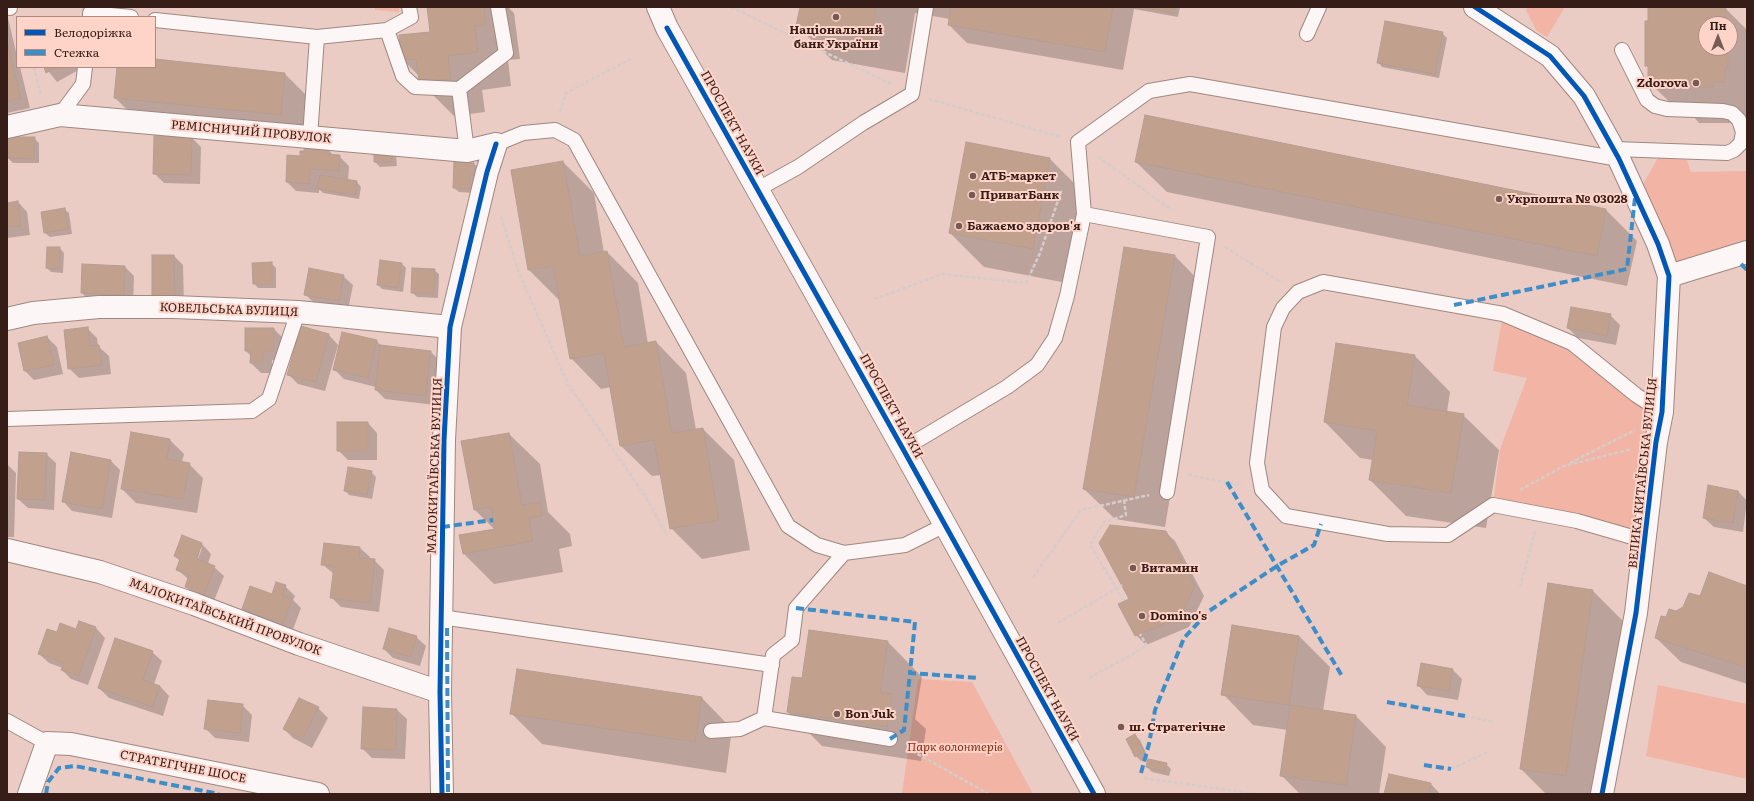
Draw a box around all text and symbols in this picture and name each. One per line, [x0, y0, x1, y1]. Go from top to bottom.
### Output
marker: Національний банк України [831, 12, 841, 22]
legend [16, 16, 156, 68]
north arrow [1698, 16, 1738, 56]
text: Пн [1709, 17, 1727, 33]
text: Велодоріжка [54, 23, 132, 41]
place label: Національний банк України [789, 23, 883, 51]
text: Стежка [54, 43, 99, 61]
street label: ПРОСПЕКТ НАУКИ [697, 68, 767, 178]
place label: Zdorova [1637, 76, 1688, 90]
marker: Zdorova [1691, 78, 1701, 88]
street label: РЕМІСНИЧИЙ ПРОВУЛОК [170, 118, 332, 146]
place label: АТБ-маркет [981, 169, 1056, 183]
marker: АТБ-маркет [968, 171, 978, 181]
place label: ПриватБанк [980, 188, 1059, 202]
marker: ПриватБанк [967, 190, 977, 200]
place label: Укрпошта № 03028 [1507, 192, 1627, 206]
marker: Укрпошта № 03028 [1494, 194, 1504, 204]
place label: Бажаємо здоров'я [967, 219, 1081, 233]
marker: Бажаємо здоров'я [954, 221, 964, 231]
street label: КОВЕЛЬСЬКА ВУЛИЦЯ [159, 300, 299, 320]
street label: ПРОСПЕКТ НАУКИ [856, 351, 926, 461]
street label: ВЕЛИКА КИТАЇВСЬКА ВУЛИЦЯ [1626, 377, 1660, 569]
street label: МАЛОКИТАЇВСЬКА ВУЛИЦЯ [425, 378, 445, 554]
place label: Витамин [1141, 561, 1198, 575]
marker: Витамин [1128, 563, 1138, 573]
street label: МАЛОКИТАЇВСЬКИЙ ПРОВУЛОК [127, 575, 323, 659]
place label: Domino's [1150, 609, 1207, 623]
marker: Domino's [1137, 611, 1147, 621]
street label: ПРОСПЕКТ НАУКИ [1012, 634, 1082, 744]
place label: Bon Juk [845, 707, 894, 721]
marker: Bon Juk [832, 709, 842, 719]
place label: ш. Стратегічне [1129, 720, 1226, 734]
marker: ш. Стратегічне [1116, 722, 1126, 732]
park label: Парк волонтерів [907, 740, 1003, 754]
street label: СТРАТЕГІЧНЕ ШОСЕ [119, 748, 247, 786]

